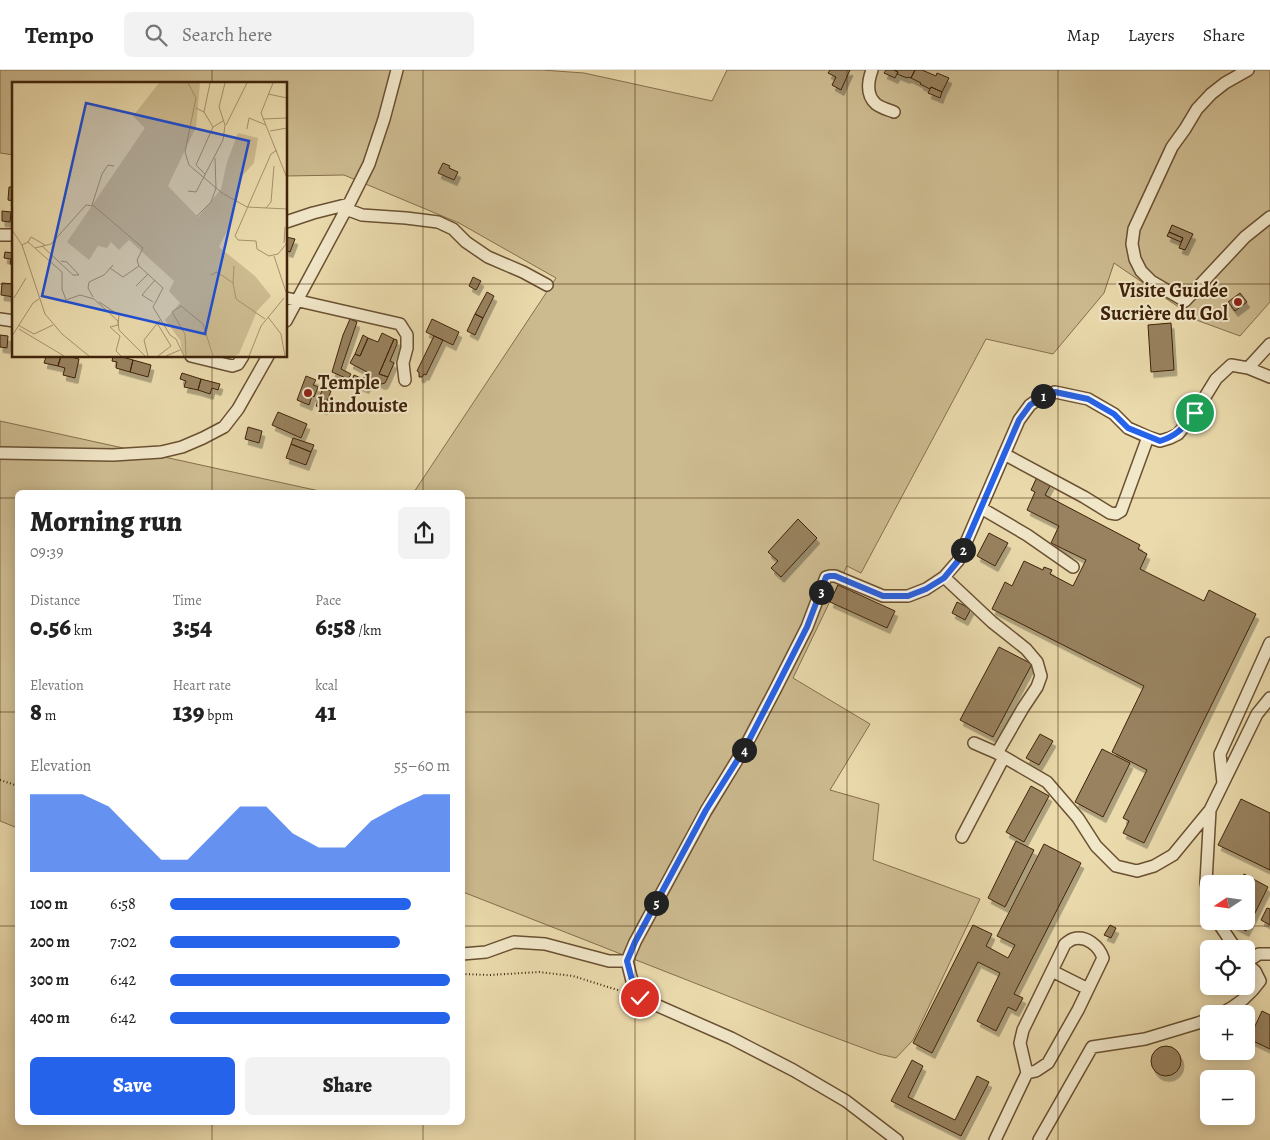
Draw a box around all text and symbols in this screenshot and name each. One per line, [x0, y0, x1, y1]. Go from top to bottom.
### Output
search box [124, 12, 474, 57]
text: Tempo [25, 19, 94, 51]
icon: search [142, 21, 170, 49]
text: Search here [182, 22, 272, 48]
text: Map [1067, 23, 1100, 47]
text: Layers [1128, 23, 1175, 47]
text: Share [1203, 23, 1245, 47]
inset map [12, 82, 288, 358]
place label: Visite Guidée Sucrière du Gol [1100, 277, 1229, 327]
marker: Visite Guidée Sucrière du Gol [1232, 296, 1244, 308]
place label: Temple hindouiste [318, 369, 408, 419]
pin: 1 [1030, 384, 1056, 408]
marker: Temple hindouiste [302, 387, 314, 399]
text: 1 [1041, 387, 1046, 406]
pin [1174, 392, 1216, 434]
icon: arrive [1181, 399, 1209, 427]
text: Morning run [30, 503, 182, 541]
button: share [398, 507, 450, 559]
pin: 2 [950, 538, 976, 562]
text: 09:39 [30, 541, 64, 563]
text: 2 [960, 541, 967, 560]
pin: 3 [808, 580, 834, 604]
text: 3 [818, 583, 825, 602]
text: Distance [30, 591, 80, 610]
text: Time [173, 591, 202, 610]
text: Pace [315, 591, 341, 610]
text: 0.56 [30, 610, 71, 644]
text: 3:54 [173, 610, 212, 644]
text: 6:58 [315, 610, 356, 644]
text: km [71, 621, 92, 640]
text: /km [356, 621, 382, 640]
text: Elevation [30, 676, 84, 695]
text: Heart rate [173, 676, 231, 695]
text: kcal [315, 676, 338, 695]
text: 8 [30, 695, 42, 729]
text: 139 [173, 695, 204, 729]
text: 41 [315, 695, 336, 729]
text: m [42, 706, 56, 725]
text: bpm [204, 706, 233, 725]
pin: 4 [732, 738, 756, 762]
text: 4 [741, 741, 748, 760]
text: Elevation [30, 755, 91, 777]
text: 55–60 m [394, 755, 450, 777]
north arrow [1200, 875, 1255, 930]
map controls [1200, 875, 1255, 1125]
pin: 5 [644, 890, 668, 916]
text: 100 m [30, 893, 68, 915]
text: 6:58 [110, 893, 136, 915]
text: 5 [654, 894, 659, 913]
text: 200 m [30, 931, 70, 953]
text: 7:02 [110, 931, 137, 953]
button: locate [1200, 940, 1255, 995]
text: 300 m [30, 969, 69, 991]
text: 6:42 [110, 969, 136, 991]
pin [619, 977, 661, 1019]
icon: check [626, 984, 654, 1012]
button: + [1200, 1005, 1255, 1060]
text: 400 m [30, 1007, 70, 1029]
text: 6:42 [110, 1007, 136, 1029]
button: Save [30, 1057, 235, 1115]
button: Share [245, 1057, 450, 1115]
button: − [1200, 1070, 1255, 1125]

